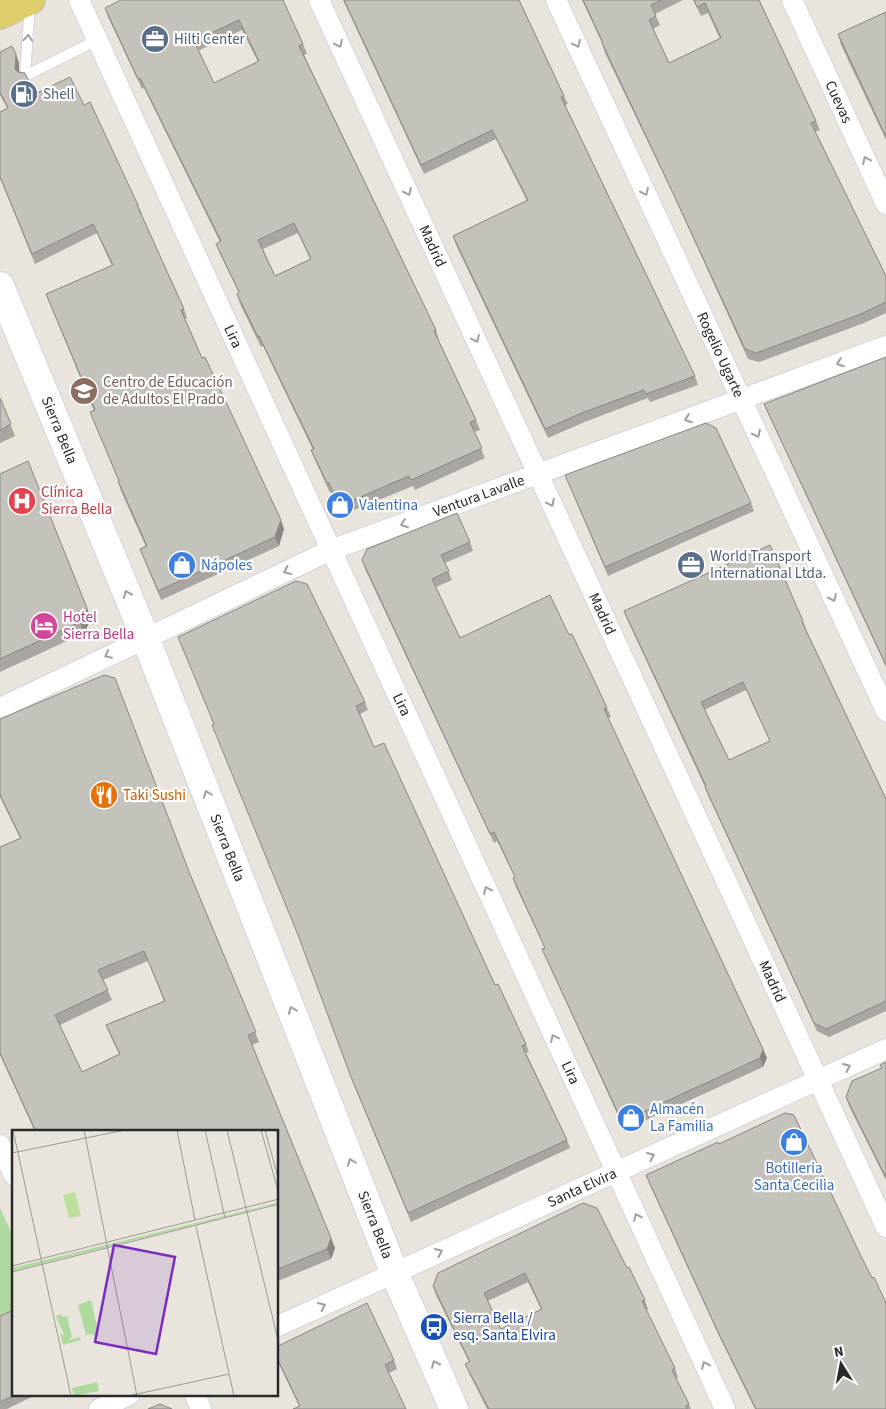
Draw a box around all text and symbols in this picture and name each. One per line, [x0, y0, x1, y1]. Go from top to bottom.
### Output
office icon: Hilti Center [140, 24, 170, 54]
place label: Hilti Center [174, 29, 246, 50]
one-way arrow [22, 34, 33, 42]
one-way arrow [333, 39, 344, 48]
one-way arrow [570, 39, 581, 48]
street label: Cuevas [820, 77, 858, 126]
fuel station icon: Shell [9, 79, 39, 109]
place label: Shell [43, 84, 74, 105]
one-way arrow [861, 156, 872, 165]
one-way arrow [401, 187, 412, 196]
one-way arrow [639, 187, 649, 196]
street label: Madrid [414, 222, 451, 270]
street label: Rogelio Ugarte [692, 309, 750, 401]
street label: Lira [219, 321, 248, 351]
one-way arrow [469, 334, 480, 343]
one-way arrow [836, 357, 845, 367]
place label: Centro de Educación de Adultos El Prado [103, 372, 233, 410]
school or university icon: Centro de Educación de Adultos El Prado [69, 376, 99, 406]
street label: Sierra Bella [36, 393, 83, 467]
one-way arrow [684, 413, 693, 423]
one-way arrow [751, 429, 762, 438]
street label: Ventura Lavalle [430, 469, 527, 522]
place label: Clínica Sierra Bella [41, 482, 112, 520]
hospital icon: Clínica Sierra Bella [7, 486, 37, 516]
shop icon: Valentina [325, 490, 355, 520]
place label: Valentina [359, 495, 418, 516]
one-way arrow [545, 498, 556, 507]
one-way arrow [400, 518, 409, 528]
place label: World Transport International Ltda. [710, 546, 826, 584]
shop icon: Nápoles [167, 550, 197, 580]
office icon: World Transport International Ltda. [676, 550, 706, 580]
place label: Nápoles [201, 555, 252, 576]
one-way arrow [283, 565, 292, 575]
street label: Madrid [584, 589, 621, 638]
one-way arrow [123, 590, 134, 599]
one-way arrow [827, 592, 837, 601]
place label: Hotel Sierra Bella [63, 607, 134, 645]
hotel icon: Hotel Sierra Bella [29, 611, 59, 641]
one-way arrow [104, 649, 113, 660]
street label: Lira [388, 689, 416, 720]
restaurant icon: Taki Sushi [89, 780, 119, 810]
place label: Taki Sushi [123, 785, 186, 806]
one-way arrow [203, 790, 213, 799]
street label: Sierra Bella [205, 811, 250, 885]
one-way arrow [482, 886, 493, 895]
street label: Madrid [754, 957, 791, 1006]
one-way arrow [288, 1006, 298, 1015]
one-way arrow [551, 1034, 561, 1043]
street label: Lira [556, 1058, 585, 1088]
one-way arrow [842, 1063, 851, 1074]
place label: Almacén La Familia [650, 1099, 714, 1137]
shop icon: Almacén La Familia [616, 1103, 646, 1133]
shop icon: Botilleria Santa Cecilia [779, 1127, 809, 1157]
inset map [12, 1130, 279, 1396]
one-way arrow [646, 1151, 655, 1162]
one-way arrow [347, 1158, 357, 1166]
place label: Botilleria Santa Cecilia [754, 1158, 834, 1196]
street label: Santa Elvira [544, 1163, 620, 1212]
street label: Sierra Bella [353, 1188, 398, 1262]
one-way arrow [632, 1213, 643, 1222]
one-way arrow [434, 1248, 443, 1258]
one-way arrow [317, 1302, 326, 1312]
place label: Sierra Bella / esq. Santa Elvira [453, 1308, 556, 1346]
bus stop icon: Sierra Bella / esq. Santa Elvira [419, 1312, 449, 1342]
north arrow [816, 1339, 866, 1389]
text: N [832, 1342, 845, 1363]
one-way arrow [430, 1360, 441, 1369]
one-way arrow [700, 1361, 711, 1370]

